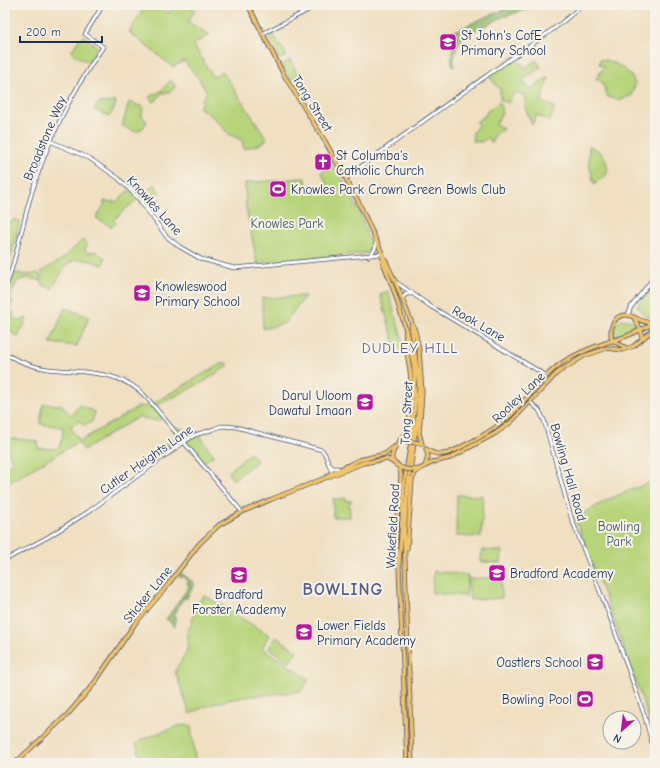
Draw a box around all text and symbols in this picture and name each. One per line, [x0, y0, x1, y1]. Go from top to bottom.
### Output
scale bar [20, 18, 102, 44]
text: 200 m [26, 25, 61, 39]
place label: St John's CofE Primary School [461, 28, 546, 58]
school or university icon: St John's CofE Primary School [438, 32, 458, 52]
street label: Tong Street [289, 72, 336, 135]
street label: Broadstone Way [20, 94, 69, 183]
place label: St Columba's Catholic Church [336, 148, 424, 178]
church icon: St Columba's Catholic Church [313, 152, 333, 172]
street label: Knowles Lane [124, 173, 186, 239]
sports icon: Knowles Park Crown Green Bowls Club [268, 179, 288, 199]
place label: Knowles Park Crown Green Bowls Club [291, 182, 506, 197]
park label: Knowles Park [250, 216, 324, 231]
place label: Knowleswood Primary School [155, 279, 240, 309]
school or university icon: Knowleswood Primary School [132, 283, 152, 303]
street label: Rook Lane [450, 302, 508, 345]
district label: DUDLEY HILL [362, 340, 458, 357]
street label: Rooley Lane [489, 368, 548, 426]
street label: Tong Street [397, 380, 416, 445]
place label: Darul Uloom Dawatul Imaan [269, 388, 352, 418]
school or university icon: Darul Uloom Dawatul Imaan [355, 392, 375, 412]
street label: Cutler Heights Lane [97, 421, 196, 497]
street label: Bowling Hall Road [547, 422, 590, 523]
street label: Wakefield Road [383, 483, 402, 569]
park label: Bowling Park [598, 519, 640, 549]
street label: Sticker Lane [120, 562, 175, 626]
school or university icon: Bradford Academy [487, 563, 507, 583]
school or university icon: Bradford Forster Academy [229, 565, 249, 585]
place label: Bradford Academy [510, 566, 614, 581]
district label: BOWLING [303, 580, 383, 599]
place label: Bradford Forster Academy [192, 587, 286, 617]
place label: Lower Fields Primary Academy [317, 618, 416, 648]
school or university icon: Lower Fields Primary Academy [294, 622, 314, 642]
school or university icon: Oastlers School [585, 652, 605, 672]
place label: Oastlers School [497, 655, 582, 670]
sports icon: Bowling Pool [575, 689, 595, 709]
place label: Bowling Pool [502, 692, 572, 707]
north arrow [602, 710, 642, 750]
text: N [611, 731, 624, 746]

